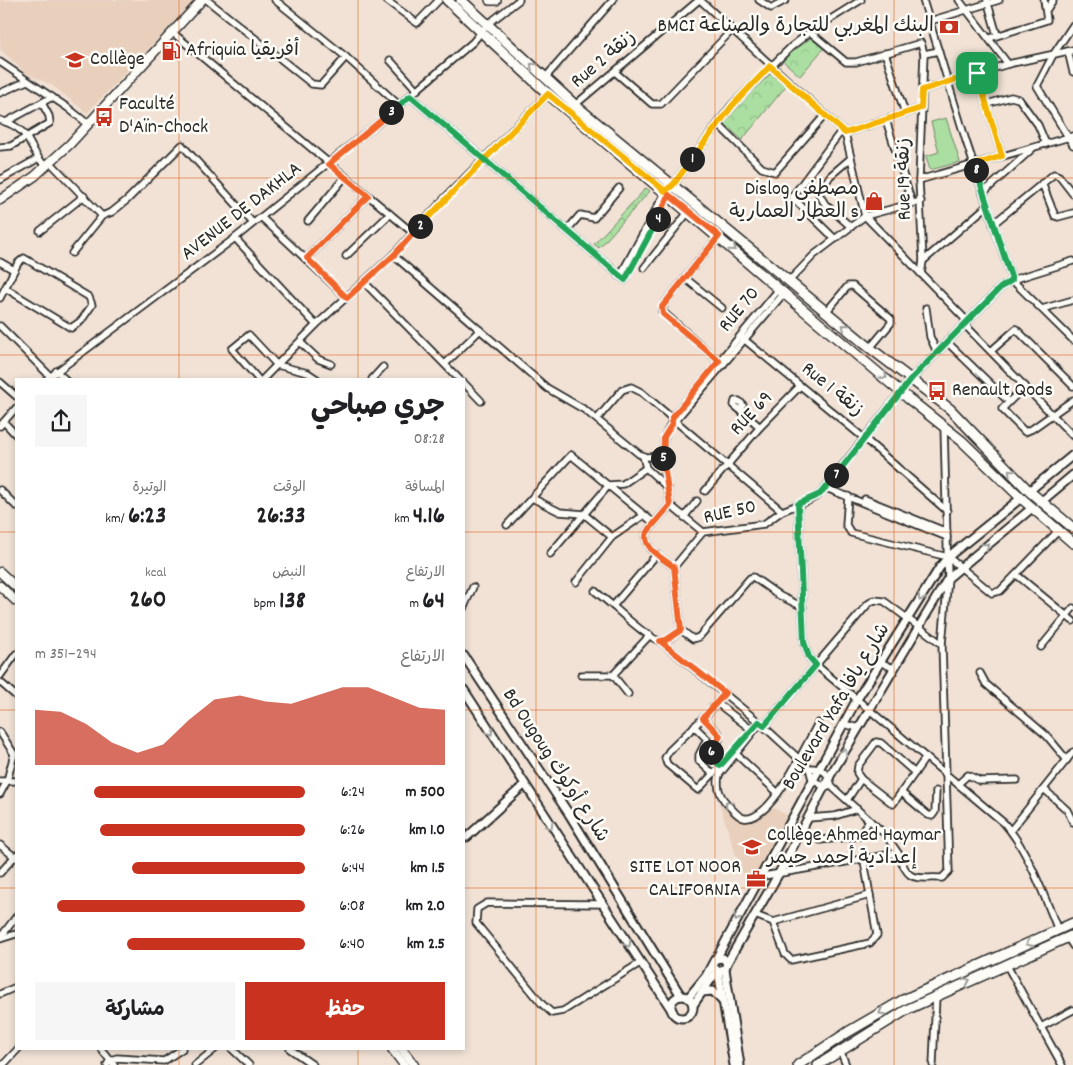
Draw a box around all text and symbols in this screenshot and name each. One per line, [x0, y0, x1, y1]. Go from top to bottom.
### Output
place label: BMCI البنك المغربي للتجارة والصناعة [657, 13, 934, 42]
bank icon: BMCI البنك المغربي للتجارة والصناعة [938, 16, 960, 38]
street label: Rue 2 زنقة [565, 24, 643, 96]
place label: Afriquia أفريقيا [186, 37, 299, 65]
fuel station icon: Afriquia أفريقيا [160, 40, 182, 62]
place label: Collège [90, 46, 145, 74]
school or university icon: Collège [64, 49, 86, 71]
pin [956, 52, 998, 94]
icon: arrive [963, 59, 991, 87]
one-way arrow [529, 63, 538, 72]
place label: Faculté D'Aïn-Chock [119, 91, 208, 142]
pin: 3 [378, 100, 404, 124]
text: 3 [388, 102, 395, 122]
bus stop icon: Faculté D'Aïn-Chock [93, 106, 115, 128]
street label: Rue 19 زنقة [890, 137, 920, 221]
pin: 1 [680, 146, 704, 172]
text: 1 [691, 149, 694, 169]
street label: AVENUE DE DAKHLA [176, 156, 308, 268]
pin: 8 [964, 158, 988, 182]
text: 8 [974, 160, 979, 180]
place label: Dislog مصطفى العطار العمارية s [729, 176, 859, 227]
shop icon: Dislog مصطفى العطار العمارية s [863, 190, 885, 212]
pin: 4 [646, 206, 670, 232]
text: 4 [656, 209, 661, 229]
pin: 2 [408, 214, 432, 238]
text: 2 [417, 216, 424, 236]
one-way arrow [728, 243, 737, 252]
street label: RUE 70 [713, 281, 767, 339]
one-way arrow [842, 324, 851, 333]
street label: Rue 1 زنقة [795, 356, 869, 424]
one-way arrow [878, 371, 887, 379]
place label: Renault Qods [952, 377, 1053, 405]
bus stop icon: Renault Qods [926, 380, 948, 402]
street label: RUE 69 [724, 385, 780, 443]
text: جري صباحي [311, 389, 445, 429]
button: share [35, 395, 87, 447]
text: 08:28 [414, 428, 445, 451]
pin: 5 [650, 446, 676, 470]
text: 5 [660, 448, 667, 468]
pin: 7 [824, 462, 848, 488]
text: 7 [834, 465, 839, 485]
one-way arrow [1008, 469, 1017, 478]
text: الوتيرة [133, 478, 166, 498]
text: الوقت [273, 478, 306, 498]
text: المسافة [405, 478, 445, 498]
street label: RUE 50 [701, 493, 759, 533]
text: 6:23 [128, 499, 166, 535]
text: 26:33 [256, 499, 306, 535]
text: 4.16 [413, 499, 445, 535]
text: /km [105, 509, 128, 529]
text: km [394, 509, 413, 529]
one-way arrow [980, 544, 989, 552]
text: kcal [145, 563, 166, 583]
text: النبض [272, 563, 306, 583]
text: الارتفاع [406, 563, 445, 583]
text: 260 [130, 583, 166, 619]
text: 138 [279, 584, 306, 620]
text: 64 [422, 584, 445, 620]
one-way arrow [917, 592, 927, 601]
text: bpm [254, 594, 279, 614]
text: m [410, 594, 422, 614]
street label: Boulevard Yafa شارع يافا [776, 618, 898, 796]
text: 294–351 m [35, 643, 97, 666]
text: الارتفاع [400, 646, 445, 669]
street label: Bd Ougoug شارع أوكوك [495, 684, 615, 848]
one-way arrow [483, 726, 493, 735]
pin: 6 [698, 740, 724, 764]
text: 6 [708, 742, 715, 762]
one-way arrow [837, 748, 847, 757]
text: 6:24 [341, 781, 365, 804]
text: 500 m [405, 781, 445, 804]
one-way arrow [724, 800, 733, 809]
text: 6:26 [340, 819, 365, 842]
text: 1.0 km [409, 819, 445, 842]
one-way arrow [544, 821, 554, 830]
place label: Collège Ahmed Haymar إعدادية أحمد حيمر [765, 822, 941, 873]
school or university icon: Collège Ahmed Haymar إعدادية أحمد حيمر [741, 836, 763, 858]
place label: SITE LOT NOOR CALIFORNIA [630, 854, 741, 905]
text: 6:44 [341, 857, 365, 880]
text: 1.5 km [410, 857, 445, 880]
office icon: SITE LOT NOOR CALIFORNIA [745, 868, 767, 890]
text: 6:08 [339, 895, 365, 918]
text: 2.0 km [405, 895, 445, 918]
one-way arrow [733, 913, 743, 922]
text: 6:40 [339, 933, 365, 956]
text: 2.5 km [407, 933, 445, 956]
one-way arrow [1025, 937, 1034, 948]
one-way arrow [621, 939, 631, 948]
one-way arrow [962, 977, 971, 988]
button: مشاركة [35, 982, 235, 1040]
button: حفظ [245, 982, 445, 1040]
one-way arrow [878, 1006, 887, 1016]

